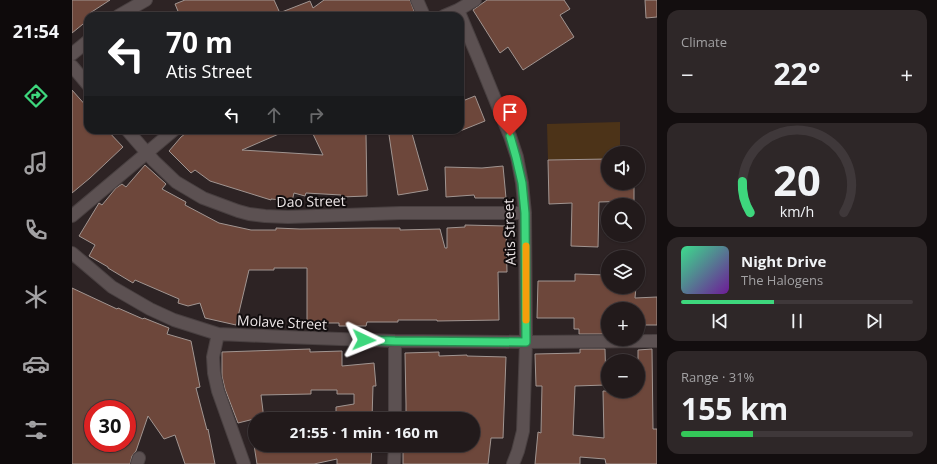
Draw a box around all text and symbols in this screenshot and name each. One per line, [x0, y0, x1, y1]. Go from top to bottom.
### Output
text: 21:54 [13, 19, 59, 43]
text: 70 m [166, 23, 233, 61]
icon: left [100, 28, 152, 80]
text: Climate [681, 33, 727, 51]
text: 22° [773, 53, 821, 94]
text: Atis Street [166, 59, 252, 83]
text: − [681, 59, 694, 89]
text: + [900, 59, 913, 89]
icon: directions [22, 82, 50, 110]
pin [493, 95, 527, 136]
icon: arrive [499, 101, 521, 123]
icon: left [221, 104, 243, 126]
icon: ahead [263, 104, 285, 126]
icon: right [305, 104, 327, 126]
map controls [601, 146, 645, 398]
button: sound [601, 146, 645, 190]
icon: music [22, 149, 50, 177]
text: 20 [773, 152, 821, 208]
street label: Dao Street [276, 191, 346, 211]
street label: Atis Street [498, 198, 520, 266]
button: search [601, 198, 645, 242]
text: km/h [780, 202, 814, 221]
icon: phone [22, 216, 50, 244]
button: layers [601, 250, 645, 294]
text: Night Drive [741, 251, 826, 271]
text: The Halogens [741, 271, 823, 289]
icon: climate [22, 283, 50, 311]
button: + [601, 302, 645, 346]
street label: Molave Street [237, 310, 327, 334]
icon: previous [709, 310, 731, 332]
icon: pause [786, 310, 808, 332]
icon: next [863, 310, 885, 332]
position arrow [343, 319, 385, 361]
icon: car [22, 350, 50, 378]
button: − [601, 354, 645, 398]
text: Range · 31% [681, 368, 754, 386]
text: 155 km [681, 388, 788, 429]
speed limit sign: 30 [84, 400, 136, 452]
icon: filters [22, 416, 50, 444]
text: 21:55 · 1 min · 160 m [290, 422, 438, 442]

